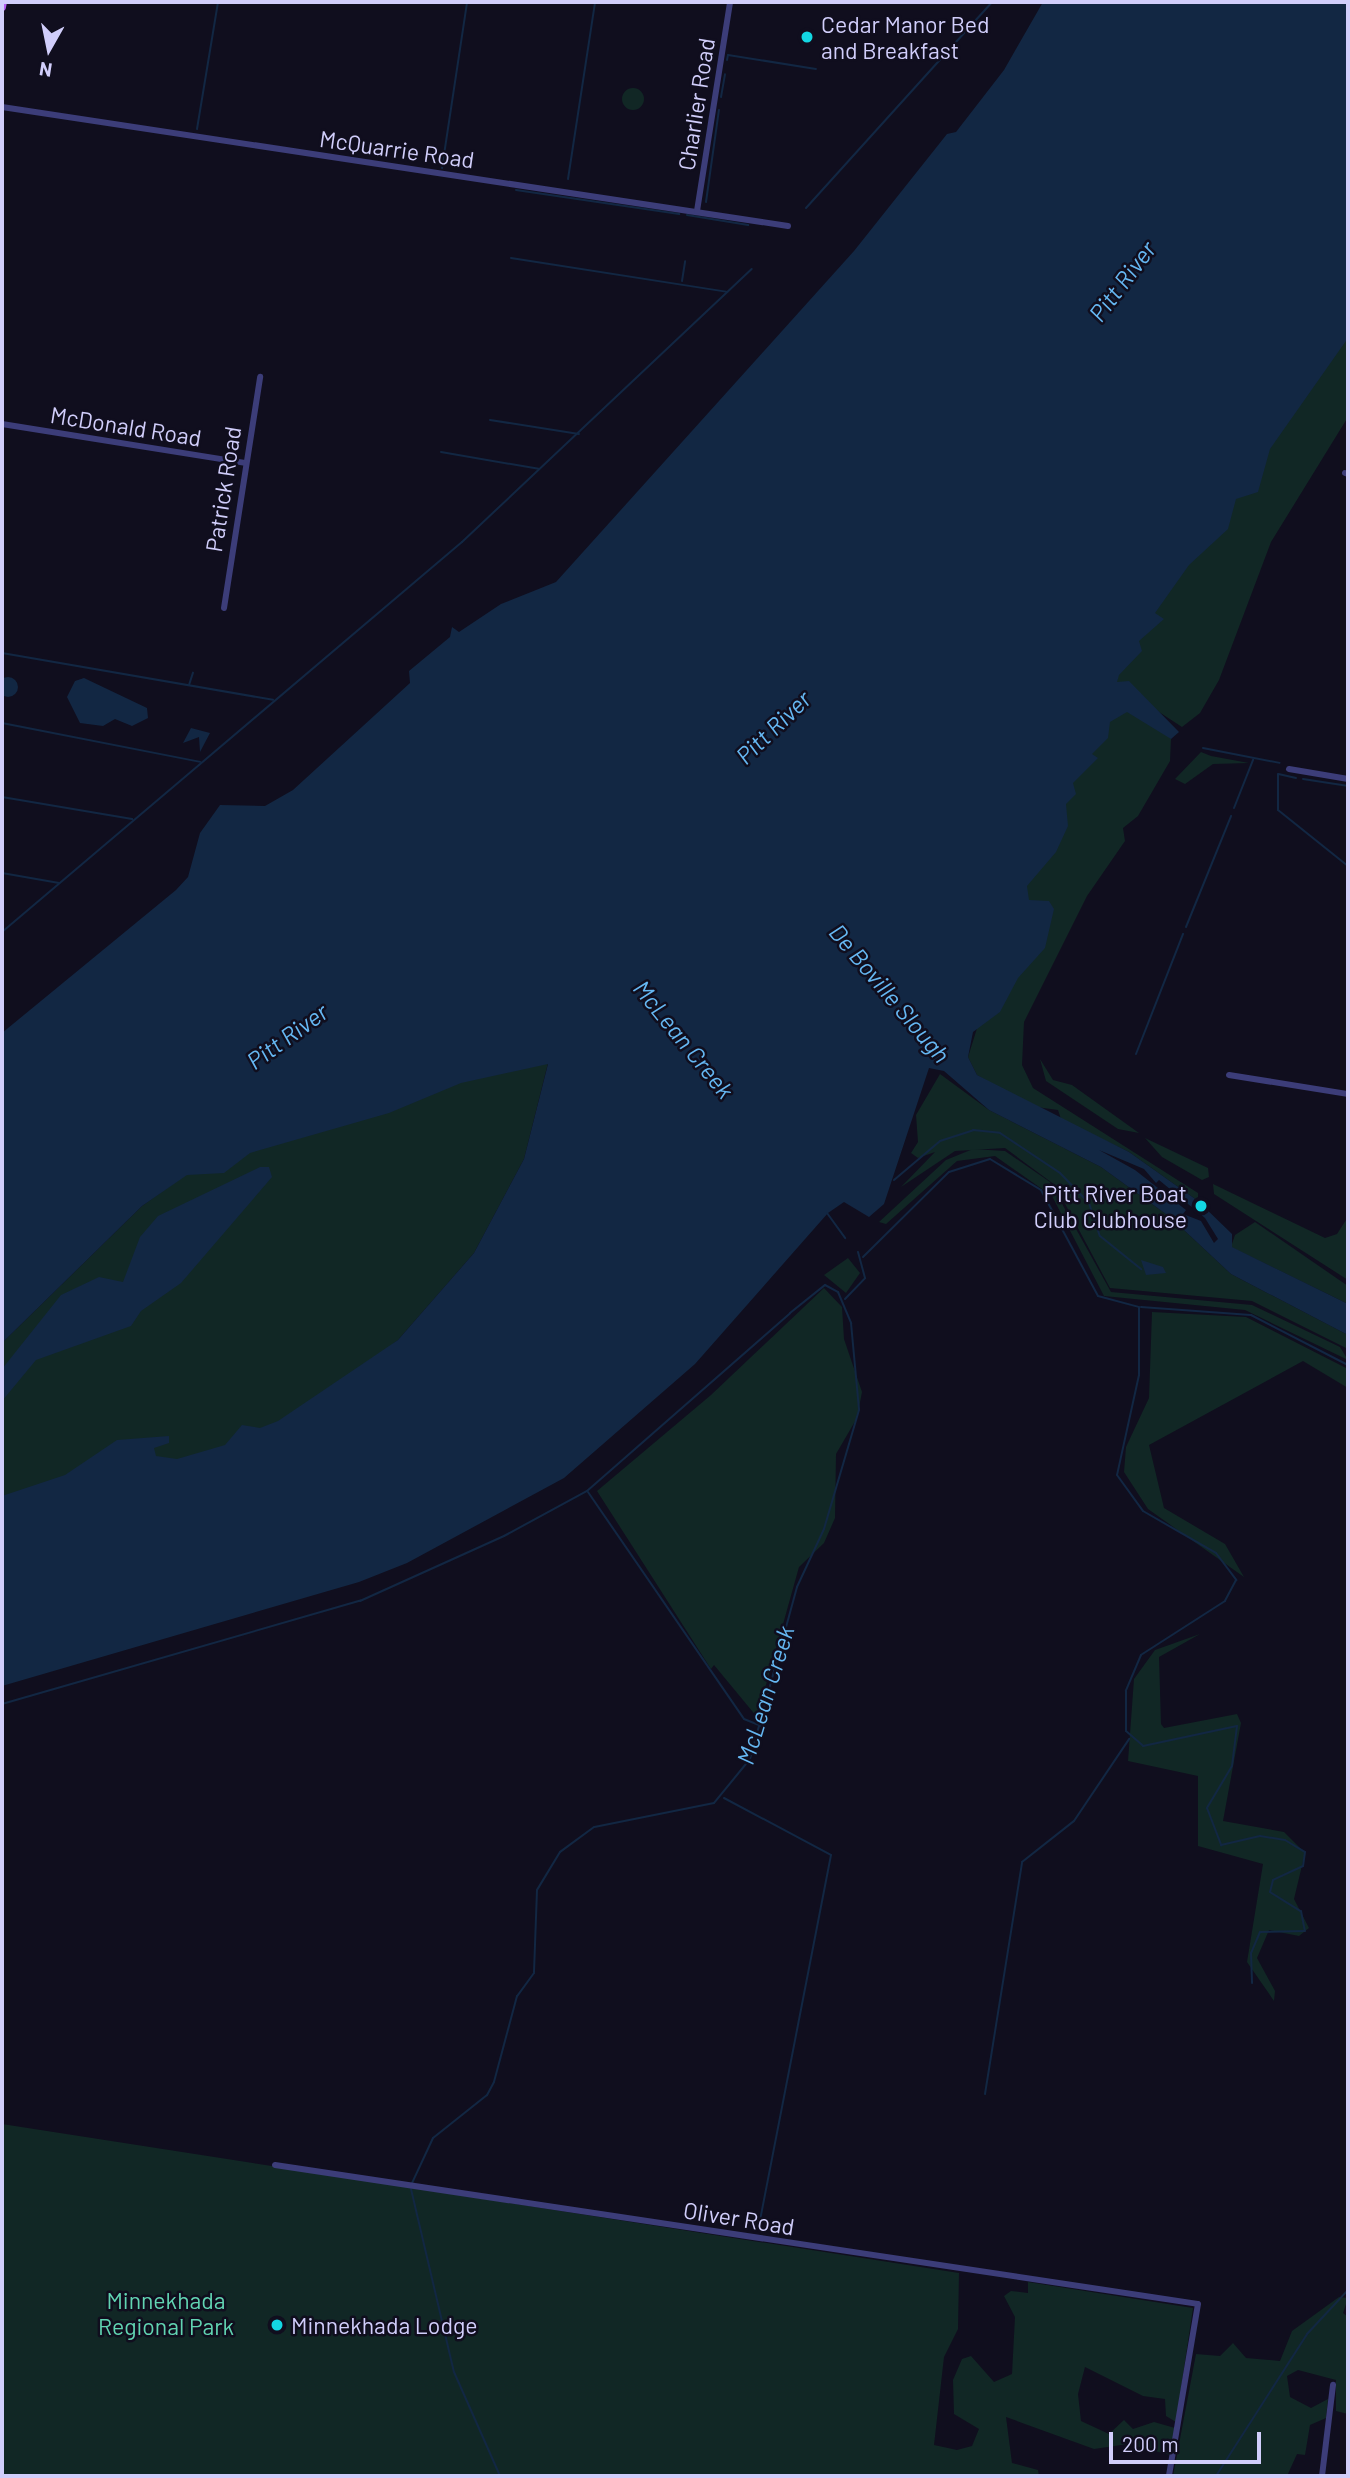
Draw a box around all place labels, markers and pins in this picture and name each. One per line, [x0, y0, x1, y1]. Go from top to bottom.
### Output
place label: Cedar Manor Bed and Breakfast [821, 10, 990, 64]
marker: Cedar Manor Bed and Breakfast [799, 29, 815, 45]
place label: Pitt River Boat Club Clubhouse [1034, 1179, 1187, 1233]
marker: Pitt River Boat Club Clubhouse [1193, 1198, 1209, 1214]
place label: Minnekhada Lodge [291, 2311, 478, 2339]
marker: Minnekhada Lodge [269, 2317, 285, 2333]

